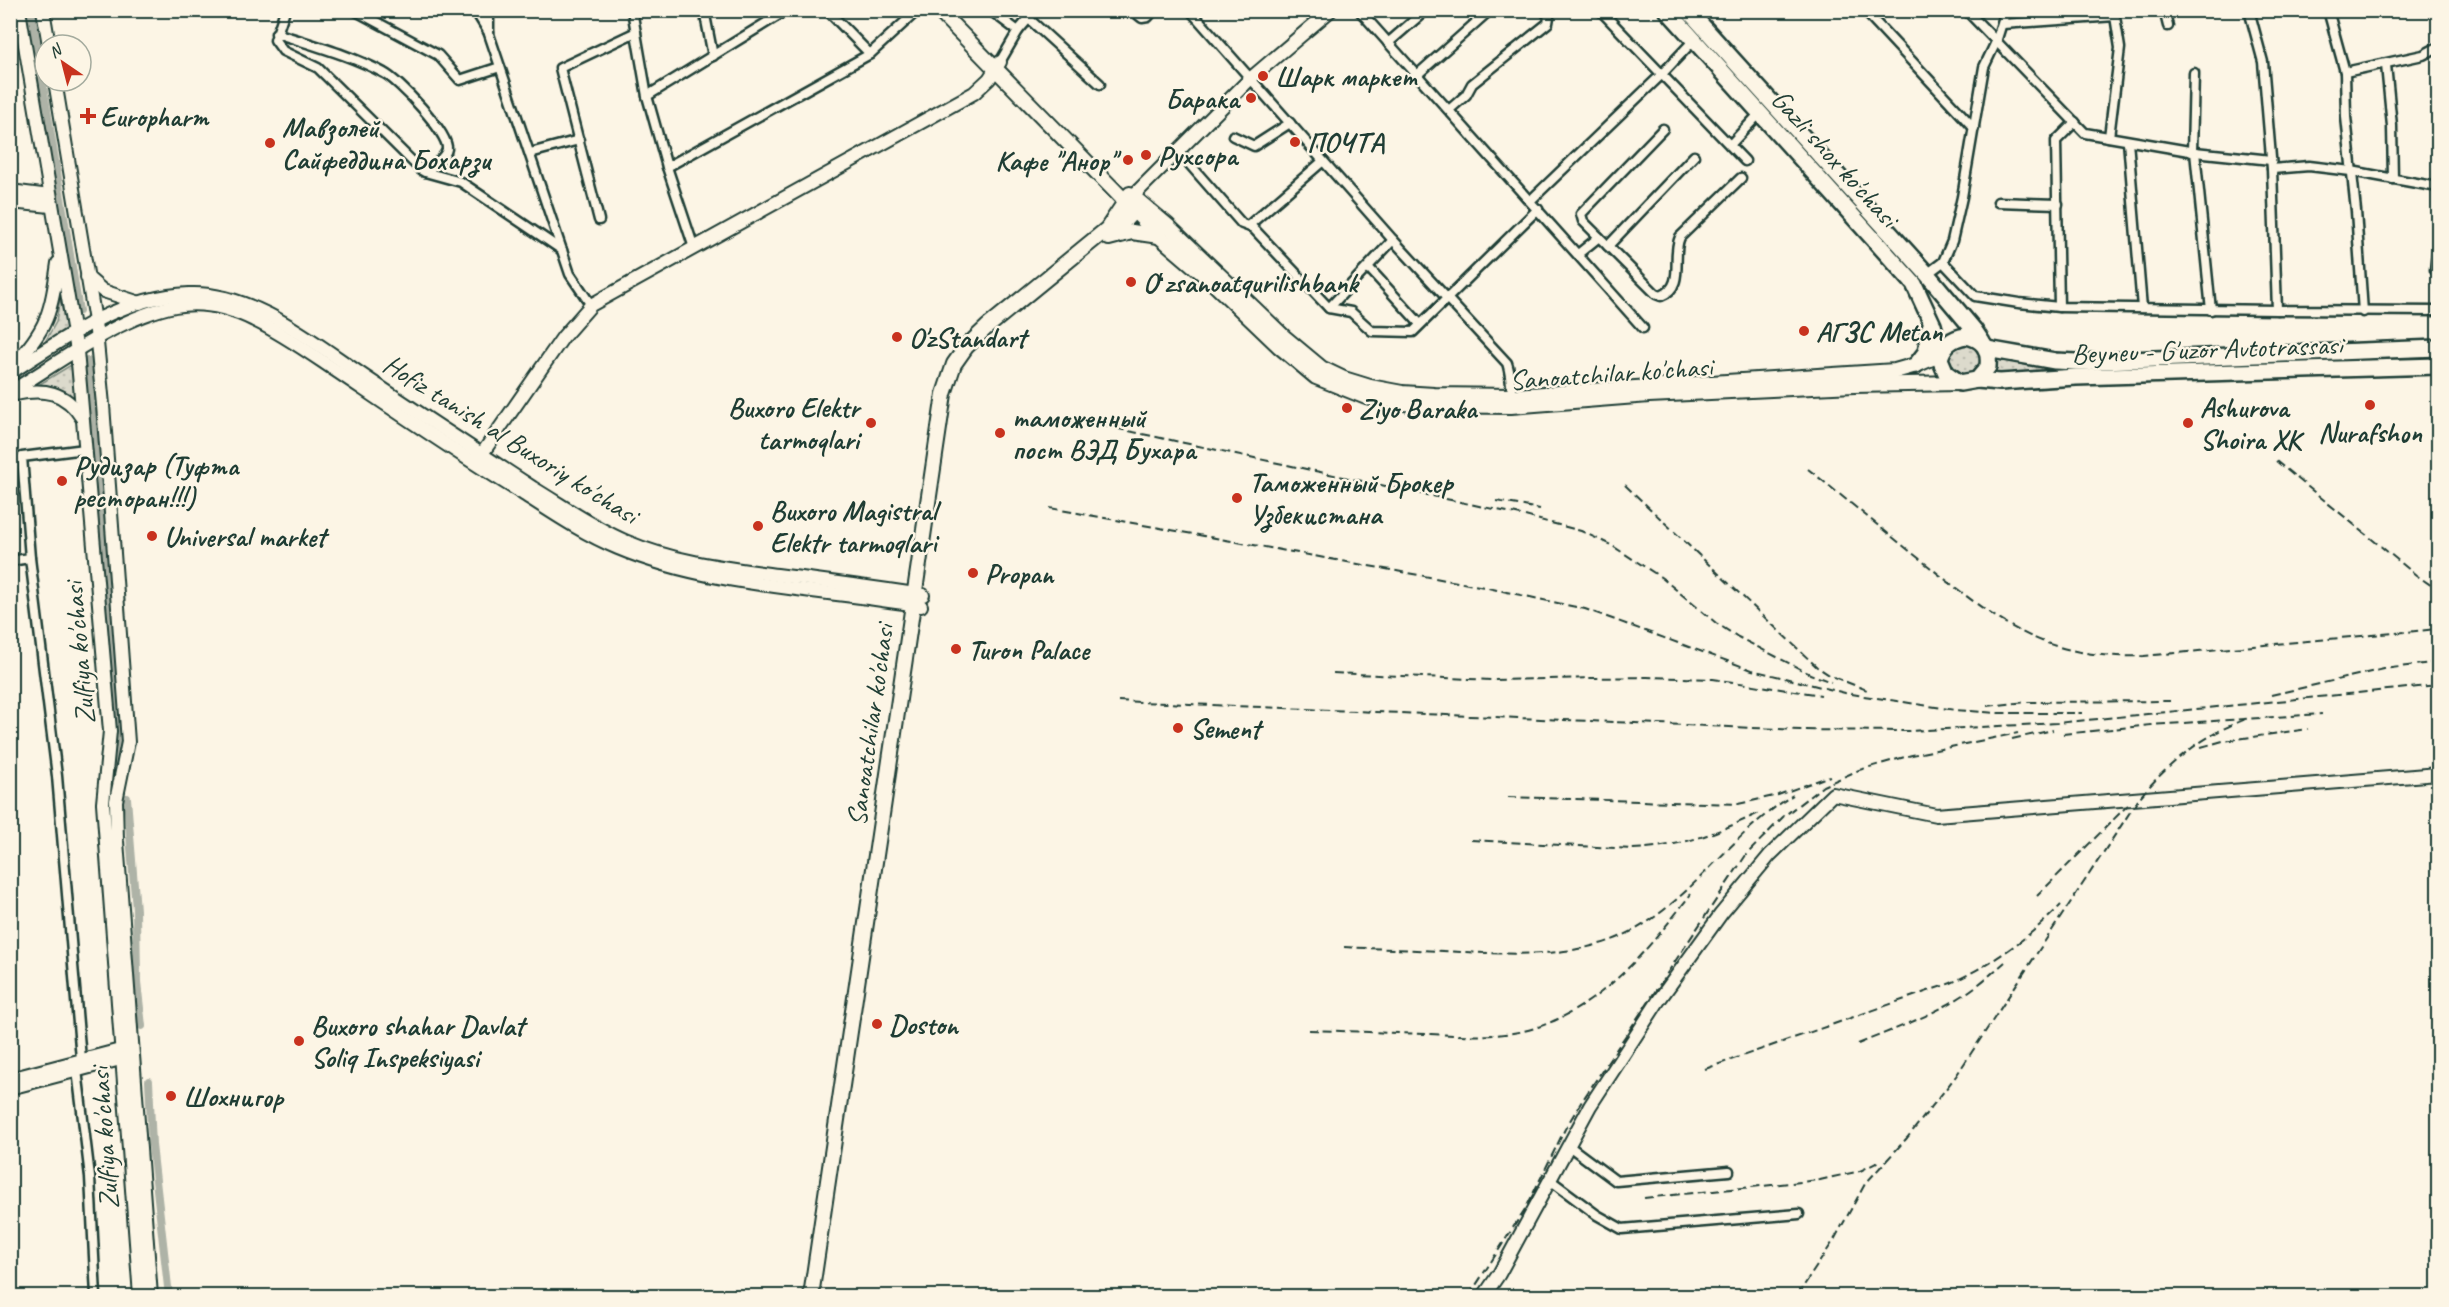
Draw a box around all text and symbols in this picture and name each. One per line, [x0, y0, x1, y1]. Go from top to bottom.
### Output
north arrow [33, 33, 93, 93]
text: N [45, 39, 67, 63]
place label: Шарк маркет [1275, 59, 1418, 94]
marker: Шарк маркет [1256, 69, 1270, 83]
place label: Барака [1165, 81, 1242, 116]
street label: Gazli shox ko'chasi [1764, 82, 1908, 237]
marker: Барака [1244, 91, 1258, 105]
place label: Europharm [100, 99, 210, 134]
marker: Europharm [81, 109, 95, 123]
place label: Мавзолей Сайфеддина Бохарзи [282, 110, 492, 178]
place label: ПОЧТА [1307, 125, 1386, 160]
marker: ПОЧТА [1288, 135, 1302, 149]
marker: Мавзолей Сайфеддина Бохарзи [263, 136, 277, 150]
place label: Рухсора [1158, 138, 1240, 173]
place label: Кафе "Анор" [995, 143, 1122, 178]
marker: Рухсора [1139, 148, 1153, 162]
marker: Кафе "Анор" [1121, 153, 1135, 167]
place label: Oʻzsanoatqurilishbank [1143, 265, 1360, 300]
marker: Oʻzsanoatqurilishbank [1124, 275, 1138, 289]
place label: АГЗС Metan [1816, 314, 1943, 349]
place label: O'zStandart [909, 320, 1031, 355]
marker: АГЗС Metan [1797, 324, 1811, 338]
street label: Beyneu - G'uzor Avtotrassasi [2071, 327, 2347, 371]
marker: O'zStandart [890, 330, 904, 344]
street label: Hofiz tanish al Buxoriy ko'chasi [377, 346, 648, 534]
street label: Sanoatchilar ko'chasi [1508, 348, 1717, 398]
place label: Buxoro Elektr tarmoqlari [728, 390, 863, 457]
place label: Ashurova Shoira XK [2200, 390, 2306, 457]
place label: Ziyo Baraka [1359, 391, 1479, 426]
marker: Nurafshon [2363, 398, 2377, 412]
place label: таможенный пост ВЭД Бухара [1012, 400, 1198, 467]
marker: Ziyo Baraka [1340, 401, 1354, 415]
place label: Nurafshon [2318, 415, 2423, 450]
marker: Buxoro Elektr tarmoqlari [864, 416, 878, 430]
marker: Ashurova Shoira XK [2181, 416, 2195, 430]
marker: таможенный пост ВЭД Бухара [993, 426, 1007, 440]
place label: Рудизар (Туфта ресторан!!!) [74, 448, 240, 515]
place label: Таможенный Брокер Узбекистана [1249, 465, 1455, 533]
marker: Рудизар (Туфта ресторан!!!) [55, 474, 69, 488]
marker: Таможенный Брокер Узбекистана [1230, 491, 1244, 505]
place label: Buxoro Magistral Elektr tarmoqlari [770, 493, 942, 560]
place label: Universal market [164, 519, 330, 554]
marker: Buxoro Magistral Elektr tarmoqlari [751, 519, 765, 533]
marker: Universal market [145, 529, 159, 543]
place label: Propan [985, 556, 1055, 591]
marker: Propan [966, 566, 980, 580]
street label: Zulfiya ko'chasi [55, 577, 103, 726]
street label: Sanoatchilar ko'chasi [839, 618, 902, 828]
place label: Turon Palace [968, 632, 1092, 667]
marker: Turon Palace [949, 642, 963, 656]
place label: Sement [1190, 711, 1265, 746]
marker: Sement [1171, 721, 1185, 735]
place label: Doston [889, 1007, 960, 1042]
place label: Buxoro shahar Davlat Soliq Inspeksiyasi [311, 1008, 529, 1076]
marker: Doston [870, 1017, 884, 1031]
marker: Buxoro shahar Davlat Soliq Inspeksiyasi [292, 1034, 306, 1048]
street label: Zulfiya ko'chasi [81, 1062, 126, 1210]
place label: Шохнигор [183, 1079, 285, 1114]
marker: Шохнигор [164, 1089, 178, 1103]

